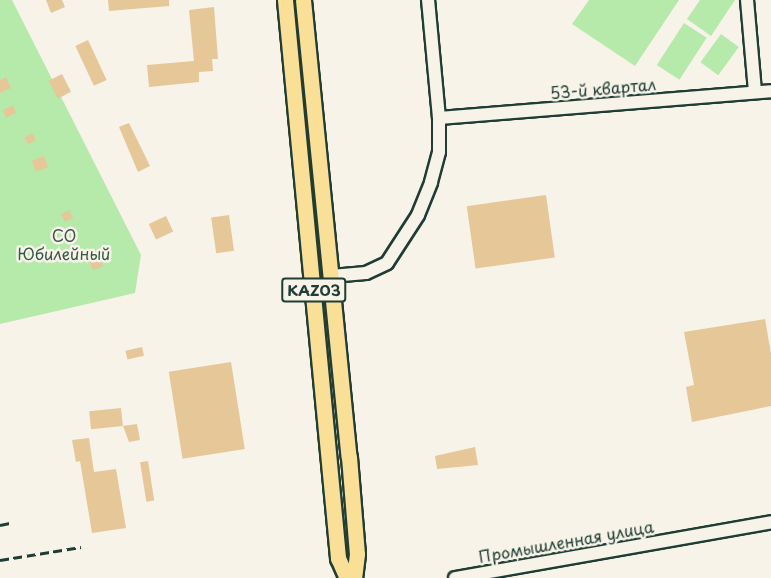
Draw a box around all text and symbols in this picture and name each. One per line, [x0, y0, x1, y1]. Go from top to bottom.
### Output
street label: 53-й квартал [549, 74, 657, 102]
park label: СО Юбилейный [17, 225, 111, 263]
road number: KАZ03 [281, 278, 347, 302]
street label: Промышленная улица [476, 516, 656, 566]

